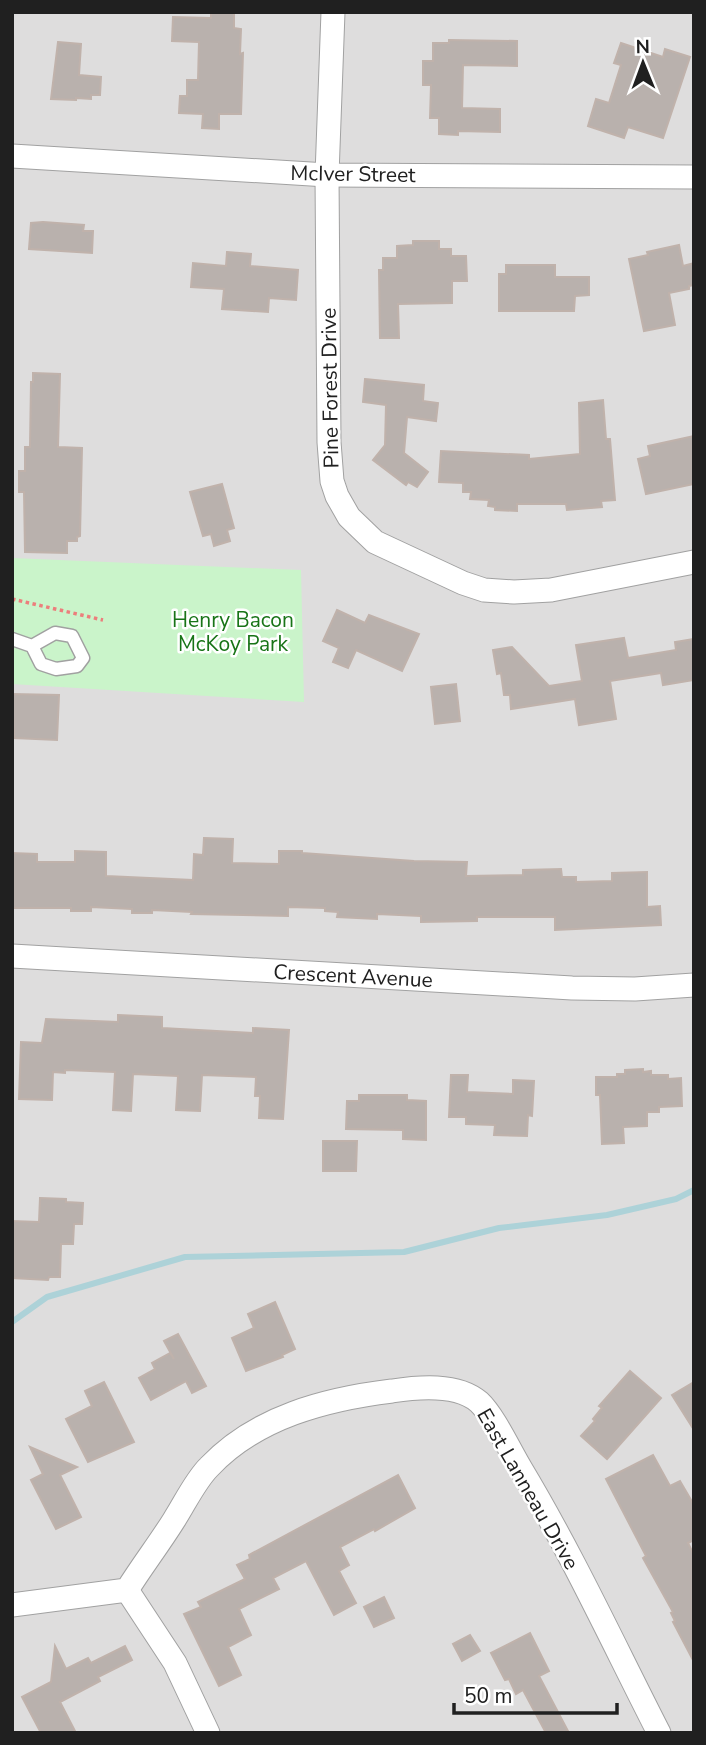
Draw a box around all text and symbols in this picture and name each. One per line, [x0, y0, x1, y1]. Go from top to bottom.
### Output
north arrow [608, 28, 678, 98]
text: N [635, 34, 650, 60]
street label: McIver Street [290, 159, 416, 189]
street label: Pine Forest Drive [315, 307, 345, 469]
park label: Henry Bacon McKoy Park [172, 606, 294, 658]
street label: Crescent Avenue [273, 958, 433, 994]
street label: East Lanneau Drive [470, 1403, 586, 1575]
scale bar [454, 1672, 617, 1716]
text: 50 m [464, 1682, 513, 1710]

